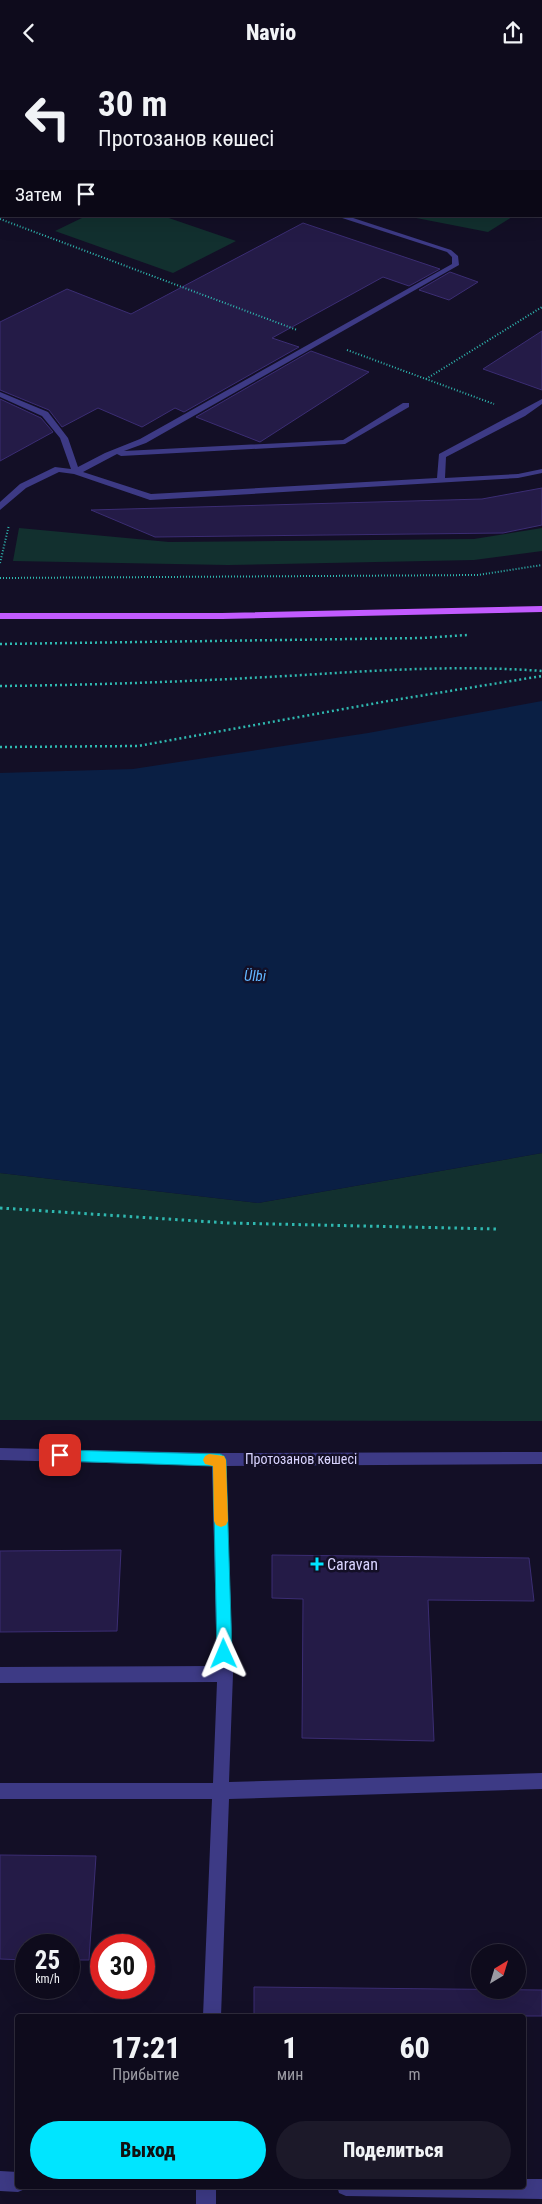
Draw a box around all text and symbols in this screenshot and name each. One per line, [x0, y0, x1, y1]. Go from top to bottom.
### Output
icon: back [15, 19, 43, 47]
icon: share [499, 19, 527, 47]
text: Navio [246, 20, 296, 45]
text: 30 m [98, 84, 167, 125]
icon: left [15, 85, 80, 150]
text: Протозанов көшесі [98, 126, 274, 151]
icon: arrive [72, 180, 100, 208]
text: Затем [15, 183, 62, 206]
water label: Ülbi [244, 967, 267, 985]
pin [39, 1434, 81, 1476]
icon: arrive [46, 1441, 74, 1469]
street label: Протозанов көшесі [245, 1451, 357, 1467]
place label: Caravan [327, 1555, 378, 1574]
marker: Caravan [311, 1558, 323, 1570]
position arrow [197, 1627, 249, 1679]
speed limit sign: 30 [90, 1934, 155, 1999]
north arrow [471, 1944, 526, 1999]
map controls [471, 1944, 526, 1999]
text: 25 [35, 1946, 60, 1975]
text: km/h [35, 1972, 60, 1986]
text: 17:21 [111, 2030, 181, 2065]
text: 1 [282, 2030, 298, 2065]
text: 60 [399, 2030, 430, 2065]
text: Прибытие [112, 2065, 179, 2084]
text: мин [277, 2065, 303, 2084]
text: m [409, 2065, 421, 2084]
button: Выход [30, 2121, 266, 2179]
button: Поделиться [276, 2121, 511, 2179]

